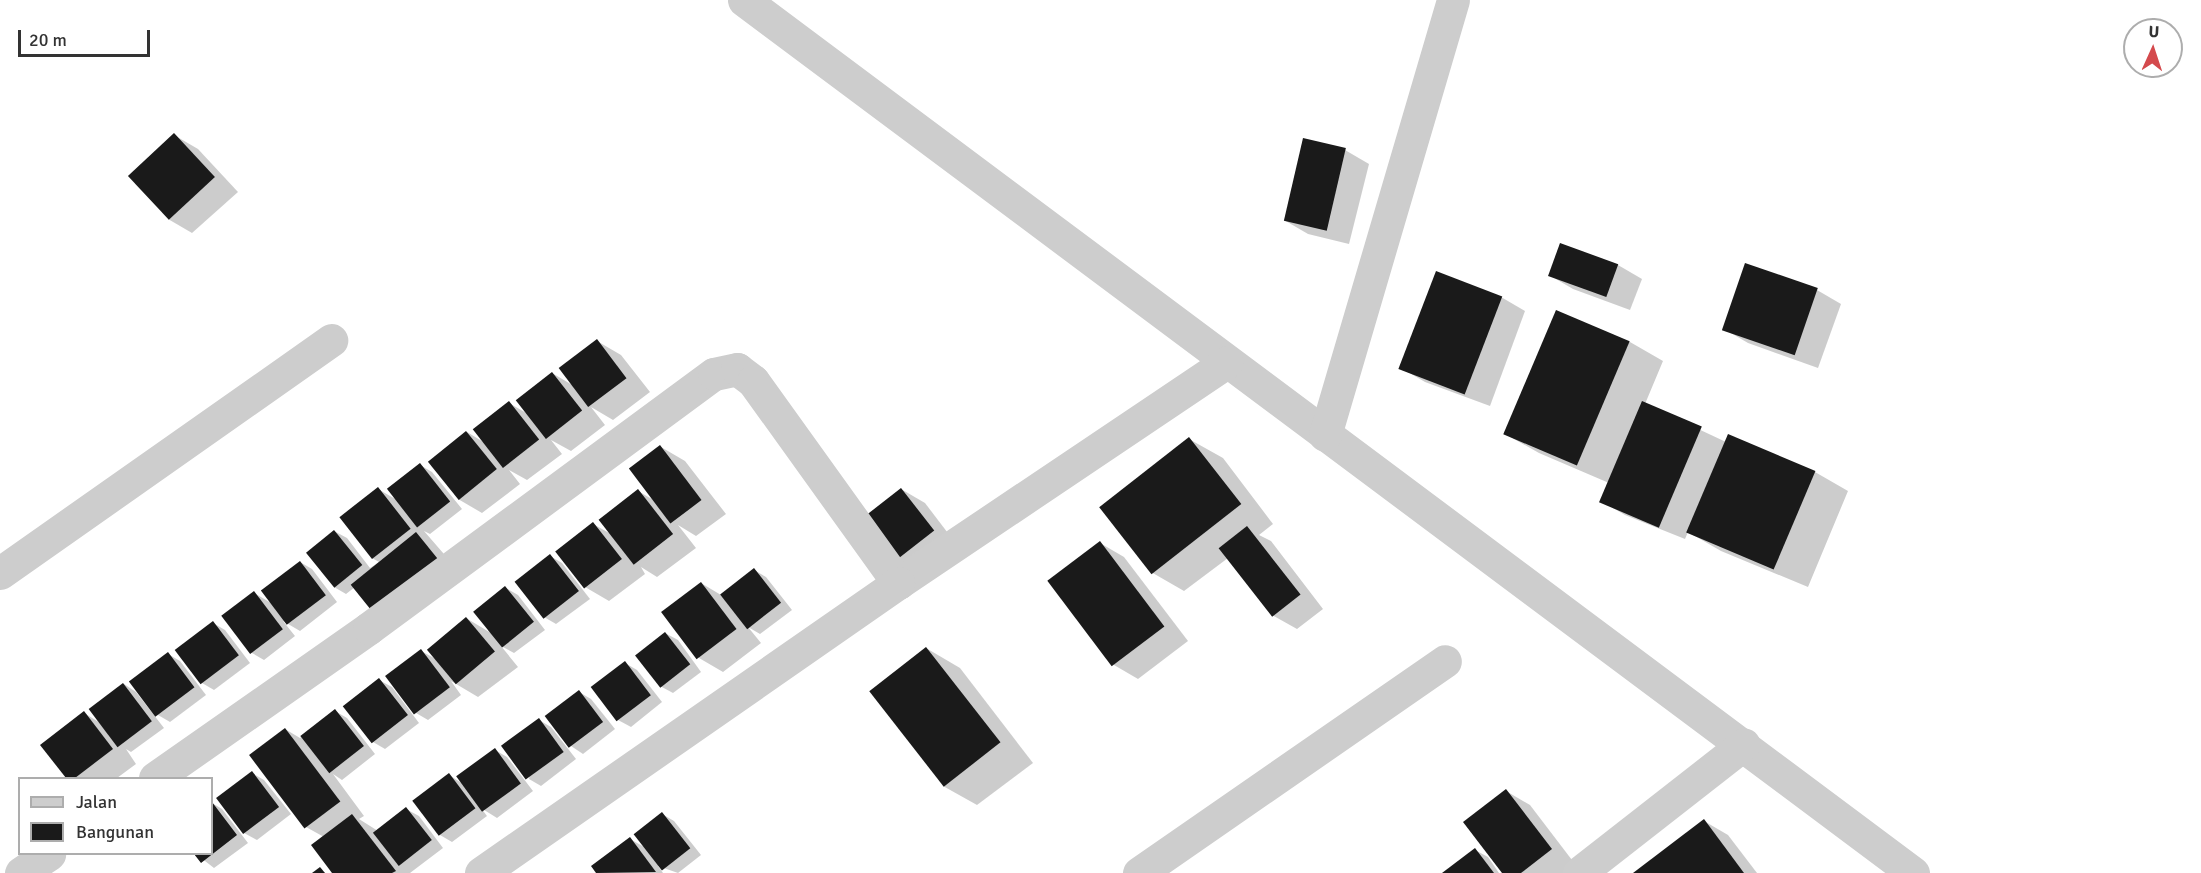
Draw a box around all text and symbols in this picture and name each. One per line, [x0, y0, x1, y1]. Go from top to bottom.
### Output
scale bar [21, 18, 153, 56]
north arrow [2123, 18, 2183, 78]
text: U [2148, 22, 2160, 42]
text: 20 m [29, 29, 67, 51]
legend [18, 777, 213, 855]
text: Jalan [76, 791, 117, 813]
text: Bangunan [76, 821, 154, 843]

